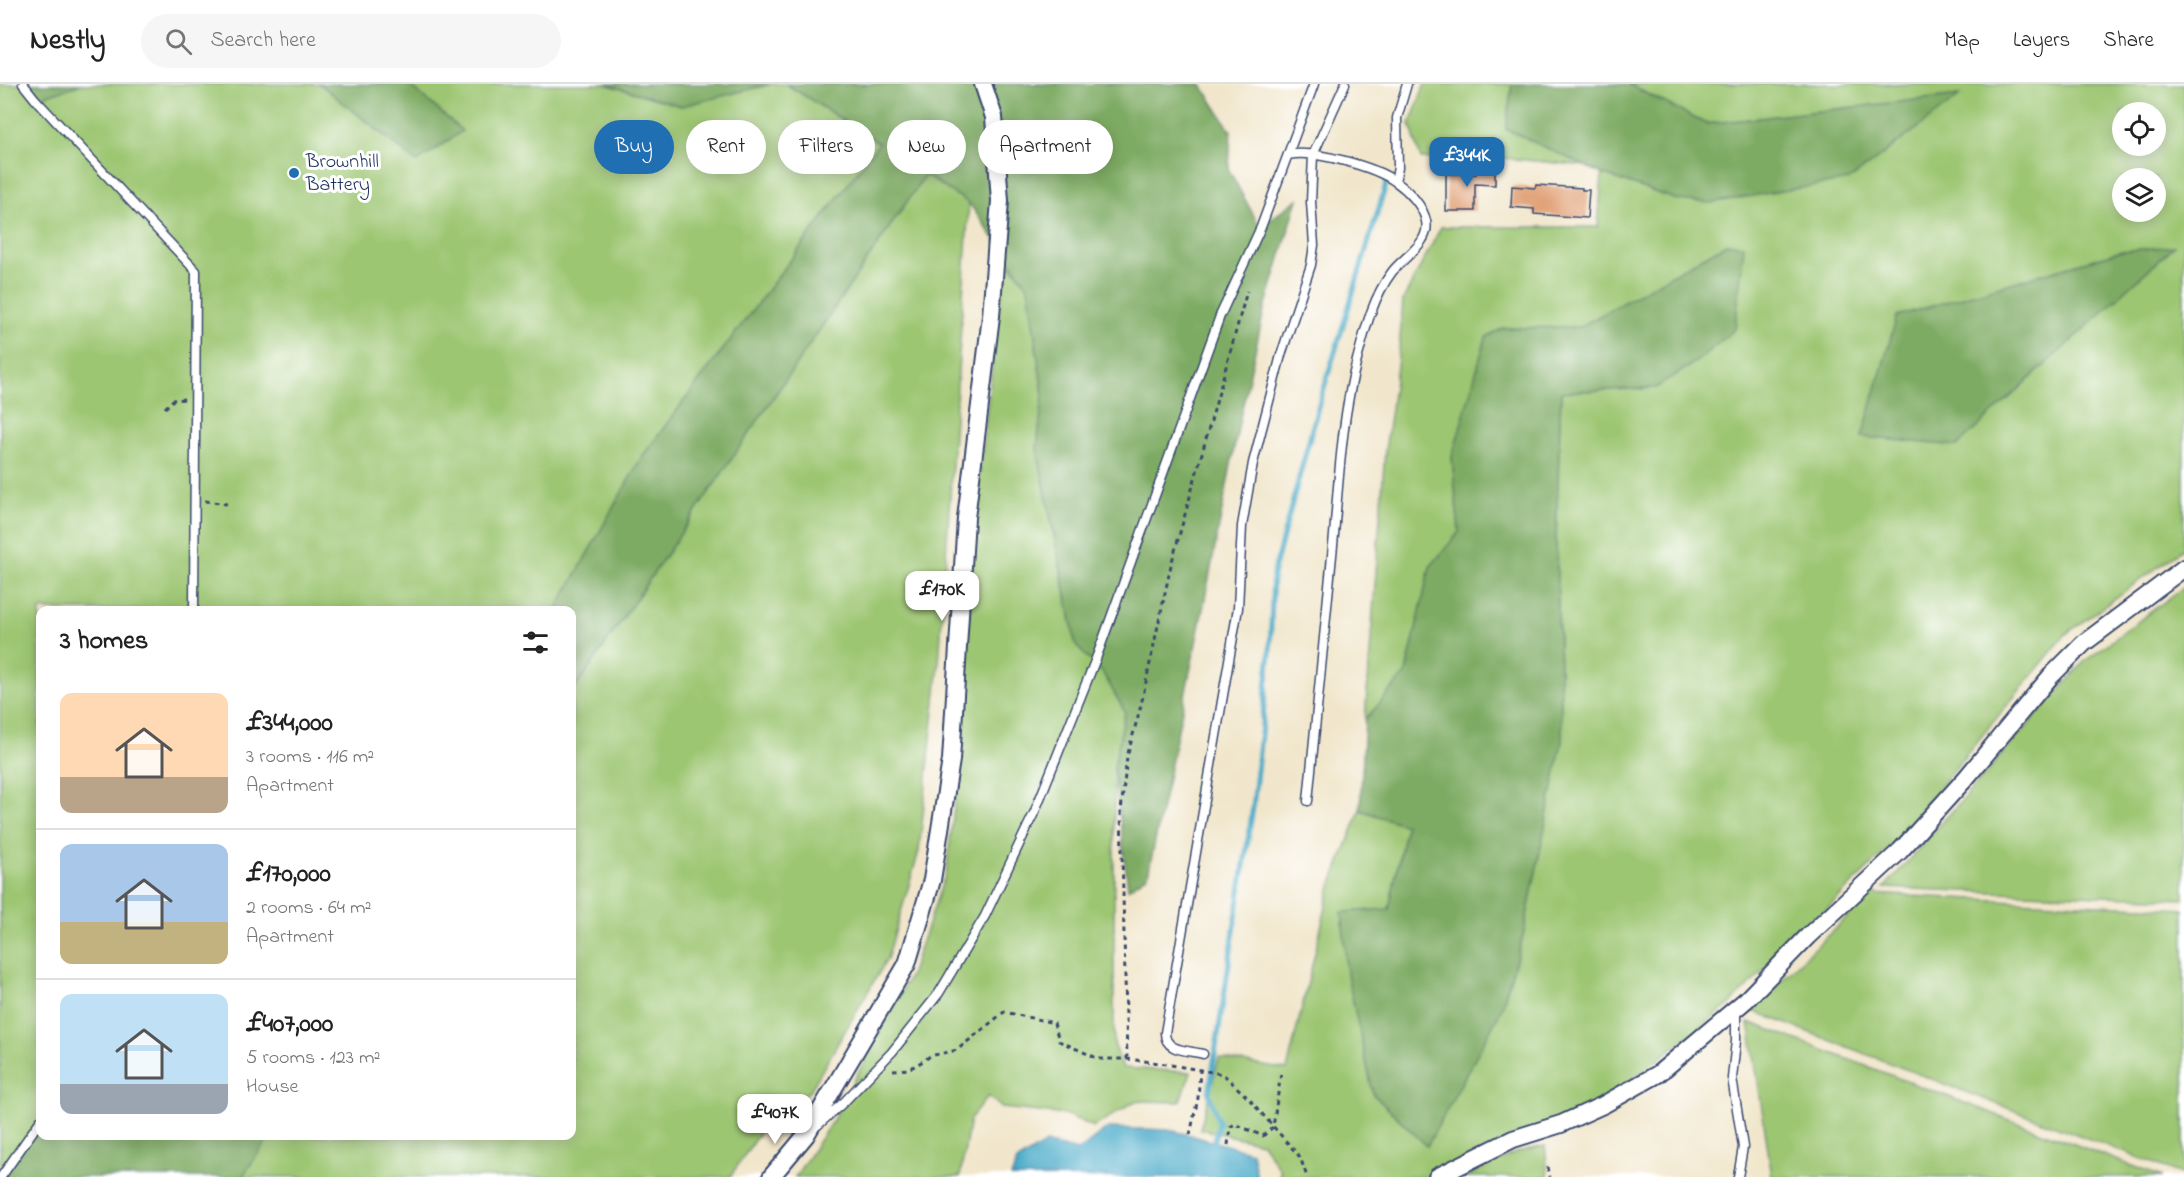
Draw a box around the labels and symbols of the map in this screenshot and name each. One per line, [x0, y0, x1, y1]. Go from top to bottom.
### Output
pin: £344K [1425, 137, 1509, 188]
place label: Brownhill Battery [305, 148, 379, 200]
marker: Brownhill Battery [287, 166, 301, 180]
pin: £170K [900, 571, 984, 622]
pin: £407K [733, 1094, 817, 1145]

